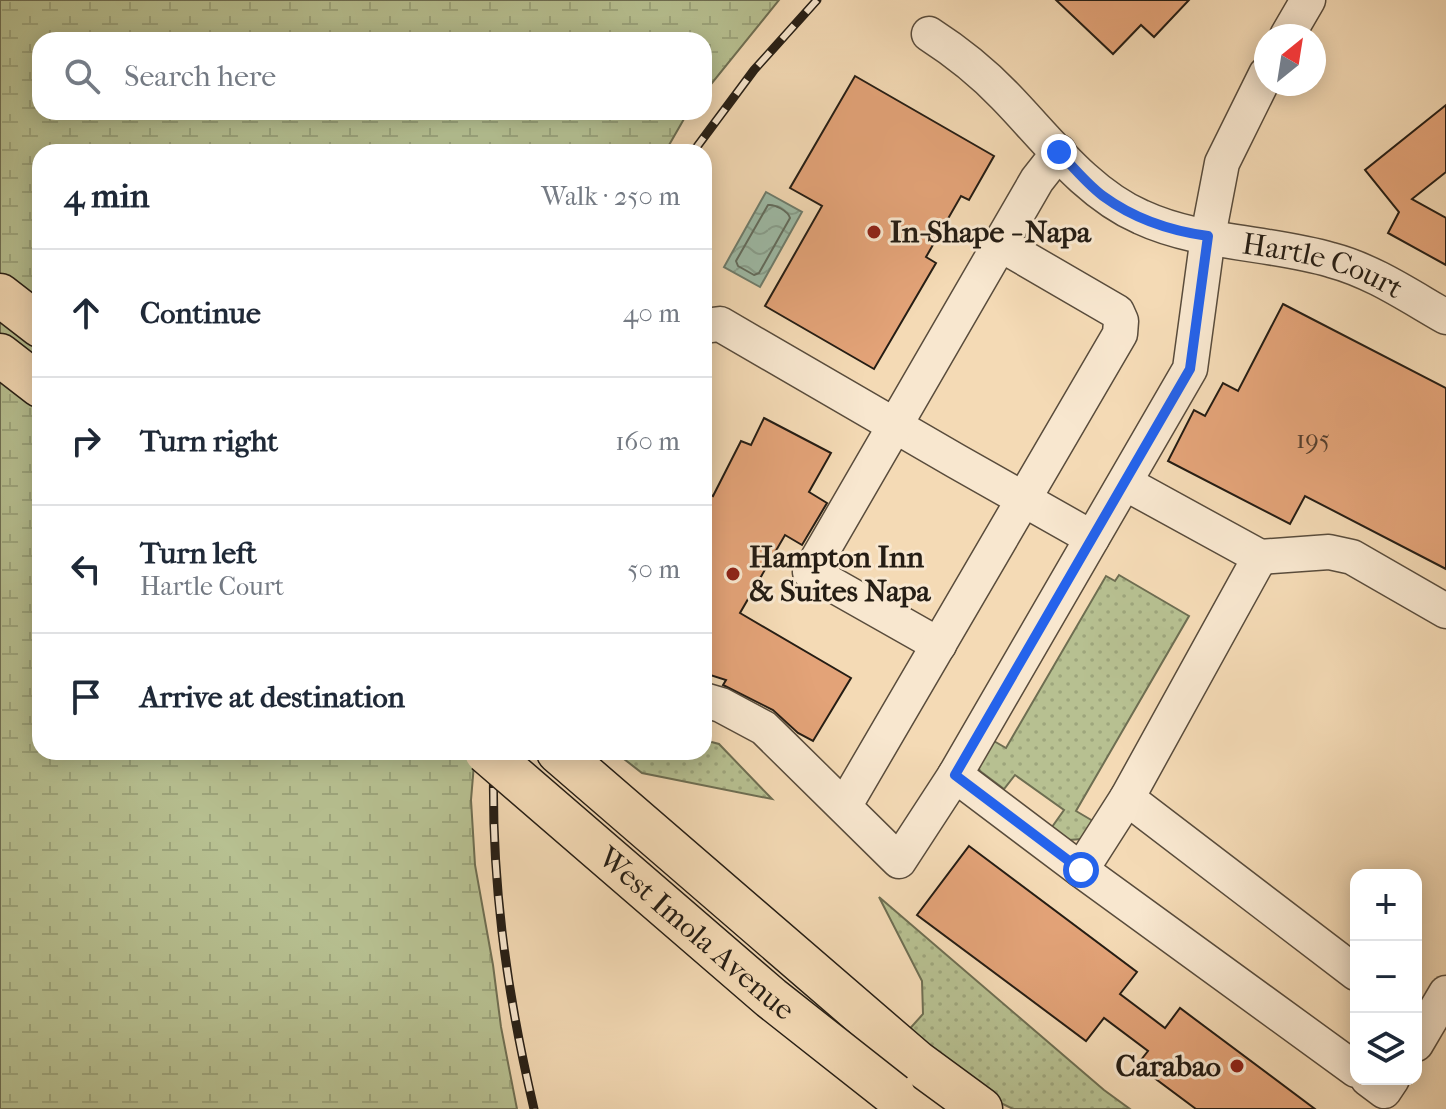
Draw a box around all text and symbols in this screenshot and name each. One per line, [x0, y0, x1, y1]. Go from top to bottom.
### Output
north arrow [1254, 24, 1326, 96]
search box [32, 32, 712, 120]
icon: search [60, 54, 104, 98]
text: Search here [124, 59, 276, 94]
route end [1041, 134, 1077, 170]
text: 4 min [64, 176, 149, 216]
text: Walk · 250 m [541, 181, 680, 212]
place label: In-Shape - Napa [890, 215, 1092, 250]
marker: In-Shape - Napa [865, 223, 883, 241]
street label: Hartle Court [1240, 226, 1409, 306]
icon: ahead [64, 291, 108, 335]
text: Continue [140, 296, 261, 331]
text: 40 m [623, 298, 680, 329]
icon: right [64, 419, 108, 463]
text: Turn right [140, 424, 278, 459]
house number: 195 [1296, 424, 1330, 455]
text: 160 m [615, 426, 680, 457]
text: Turn left [140, 536, 257, 571]
place label: Hampton Inn & Suites Napa [749, 540, 931, 609]
icon: left [64, 547, 108, 591]
text: 50 m [627, 554, 680, 585]
marker: Hampton Inn & Suites Napa [724, 565, 742, 583]
text: Hartle Court [140, 571, 284, 602]
icon: arrive [64, 675, 108, 719]
text: Arrive at destination [140, 680, 405, 715]
street label: West Imola Avenue [590, 839, 802, 1028]
route start [1063, 852, 1099, 888]
map controls [1350, 869, 1422, 1085]
button: + [1350, 869, 1422, 941]
button: − [1350, 941, 1422, 1013]
button: layers [1350, 1013, 1422, 1085]
place label: Carabao [1116, 1049, 1221, 1084]
marker: Carabao [1228, 1057, 1246, 1075]

